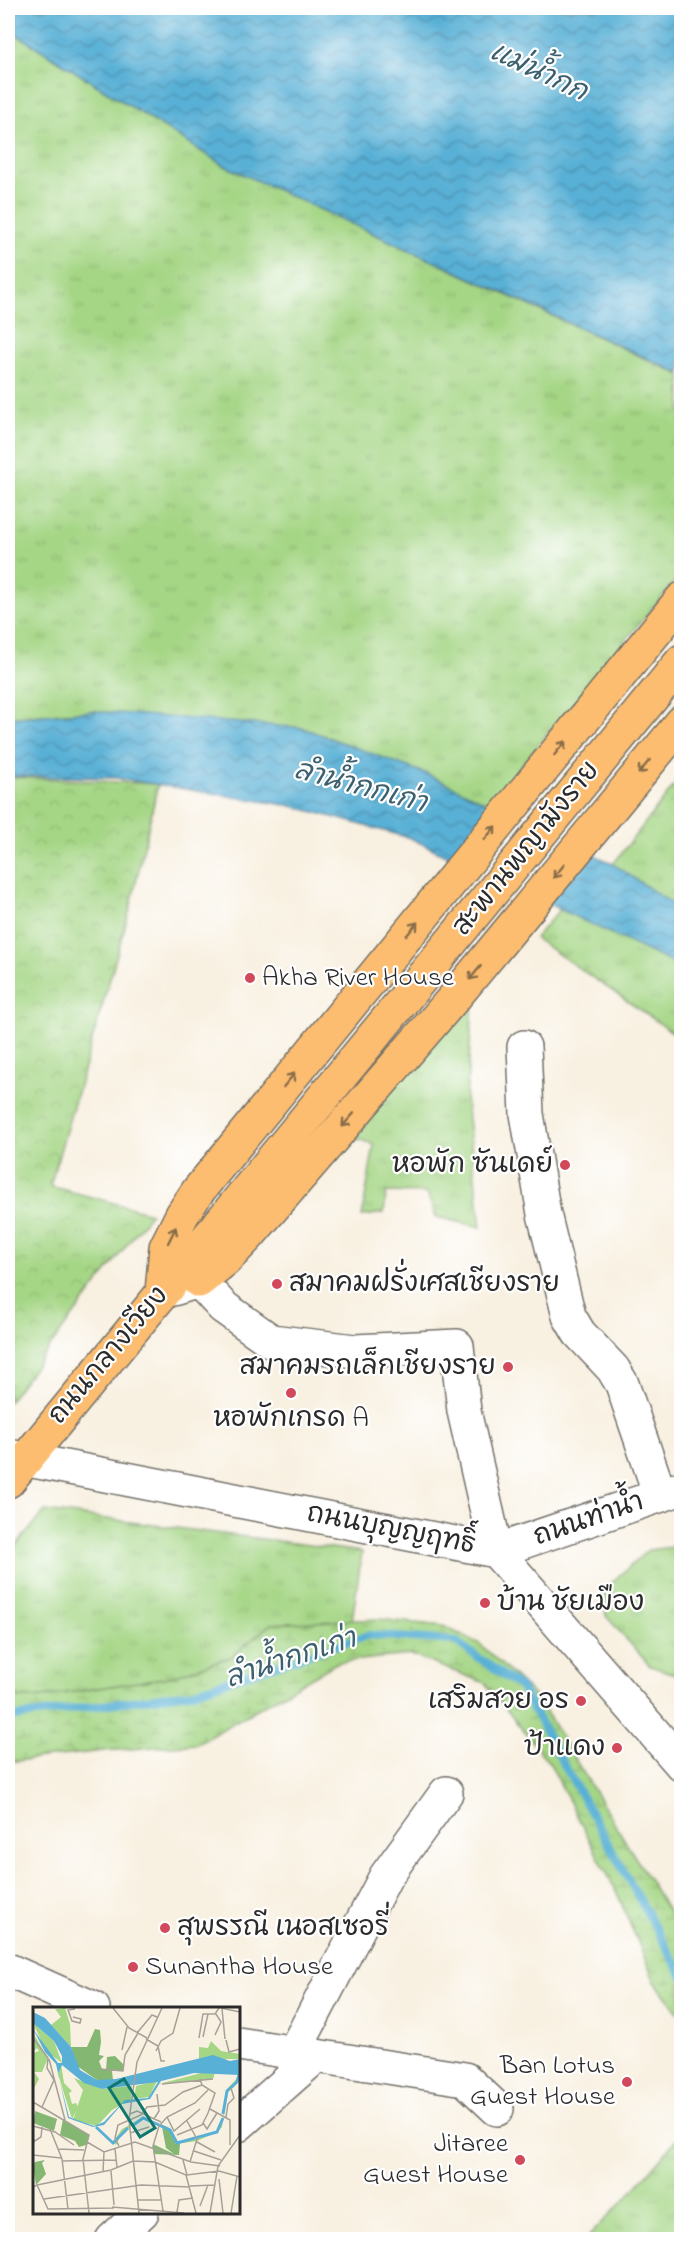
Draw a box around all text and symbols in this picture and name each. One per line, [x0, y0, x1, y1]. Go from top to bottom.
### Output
water label: แม่น้ำกก [483, 25, 598, 114]
one-way arrow [553, 740, 566, 756]
water label: ลำน้ำกกเก่า [289, 743, 434, 826]
street label: สะพานพญามังราย [444, 753, 610, 945]
one-way arrow [638, 759, 651, 775]
one-way arrow [484, 825, 497, 841]
one-way arrow [552, 863, 565, 879]
one-way arrow [405, 922, 419, 937]
place label: Akha River House [262, 959, 455, 998]
one-way arrow [469, 964, 482, 980]
marker: Akha River House [243, 971, 257, 985]
one-way arrow [282, 1072, 295, 1088]
one-way arrow [341, 1113, 355, 1128]
place label: หอพัก ซันเดย์ [392, 1145, 553, 1185]
marker: หอพัก ซันเดย์ [558, 1158, 572, 1172]
one-way arrow [166, 1227, 178, 1245]
place label: สมาคมฝรั่งเศสเชียงราย [289, 1258, 560, 1304]
marker: สมาคมฝรั่งเศสเชียงราย [270, 1277, 284, 1291]
street label: ถนนกลางเวียง [39, 1278, 179, 1434]
place label: สมาคมรถเล็กเชียงราย [240, 1346, 496, 1387]
marker: สมาคมรถเล็กเชียงราย [501, 1360, 515, 1374]
marker: หอพักเกรด A [284, 1386, 298, 1400]
place label: หอพักเกรด A [213, 1400, 369, 1439]
street label: ถนนท่าน้ำ [526, 1475, 649, 1557]
street label: ถนนบุญญฤทธิ์ [303, 1487, 480, 1565]
place label: บ้าน ชัยเมือง [497, 1584, 644, 1623]
marker: บ้าน ชัยเมือง [478, 1596, 492, 1610]
water label: ลำน้ำกกเก่า [218, 1611, 363, 1700]
place label: เสริมสวย อร [428, 1682, 569, 1721]
marker: เสริมสวย อร [574, 1694, 588, 1708]
place label: ป้าแดง [524, 1729, 605, 1768]
marker: ป้าแดง [610, 1741, 624, 1755]
place label: สุพรรณี เนอสเซอรี่ [177, 1901, 390, 1948]
marker: สุพรรณี เนอสเซอรี่ [158, 1921, 172, 1935]
place label: Sunantha House [145, 1948, 334, 1987]
marker: Sunantha House [126, 1960, 140, 1974]
inset map [33, 2007, 240, 2214]
place label: Ban Lotus Guest House [470, 2047, 616, 2117]
marker: Ban Lotus Guest House [620, 2075, 634, 2089]
place label: Jitaree Guest House [363, 2125, 509, 2195]
marker: Jitaree Guest House [513, 2153, 527, 2167]

